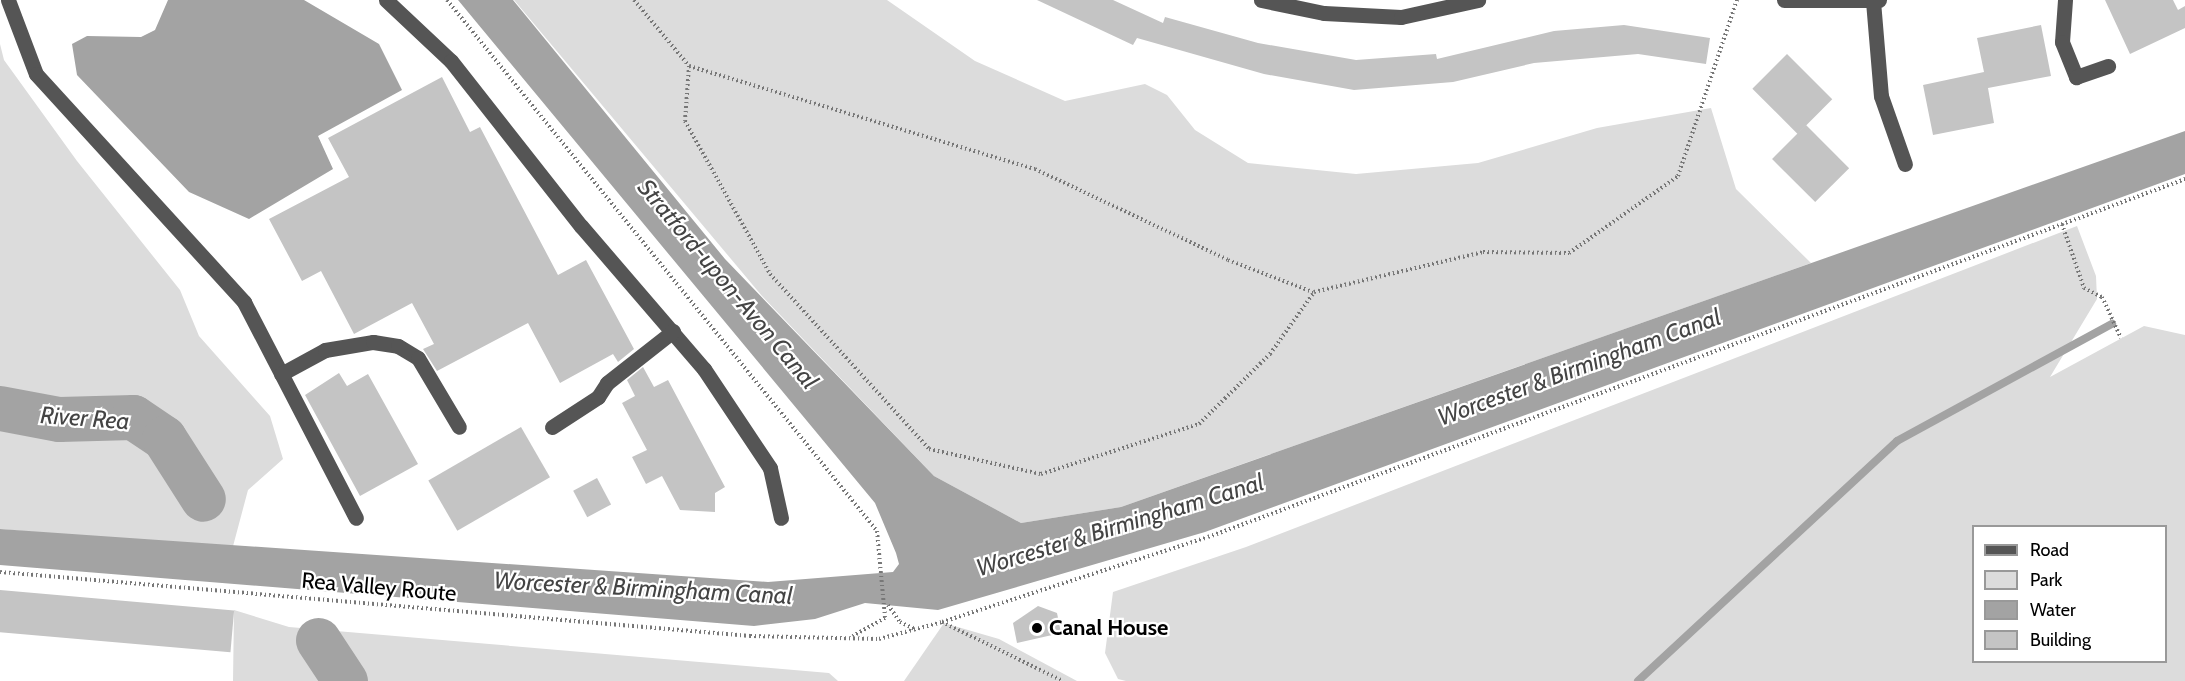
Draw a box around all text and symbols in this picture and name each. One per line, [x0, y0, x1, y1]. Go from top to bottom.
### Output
water label: Stratford-upon-Avon Canal [632, 173, 824, 395]
water label: Worcester & Birmingham Canal [1433, 302, 1725, 432]
water label: River Rea [39, 401, 131, 435]
water label: Worcester & Birmingham Canal [973, 467, 1267, 583]
legend [1972, 525, 2167, 663]
text: Road [2030, 539, 2069, 561]
water label: Worcester & Birmingham Canal [493, 566, 793, 610]
street label: Rea Valley Route [301, 567, 457, 607]
text: Park [2030, 569, 2062, 591]
text: Water [2030, 599, 2076, 621]
place label: Canal House [1049, 615, 1168, 641]
marker: Canal House [1030, 621, 1044, 635]
text: Building [2030, 629, 2091, 651]

